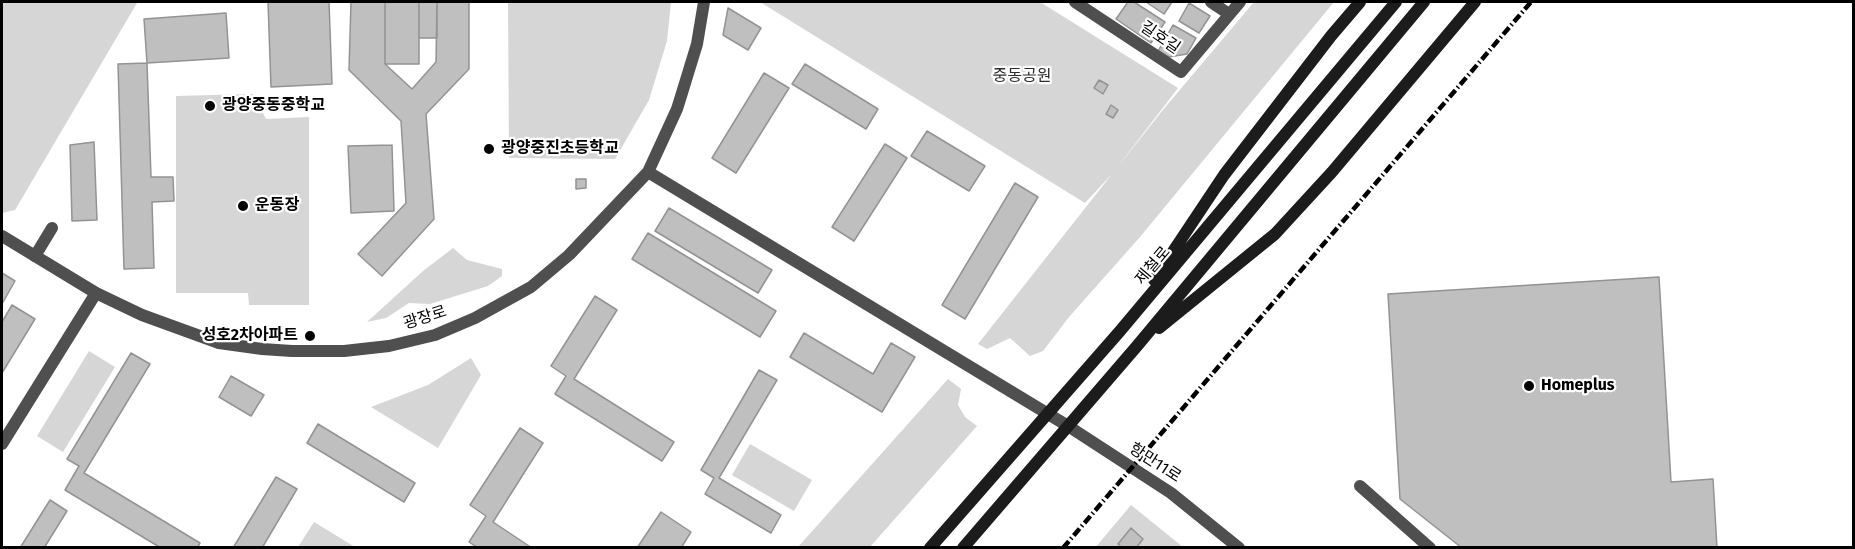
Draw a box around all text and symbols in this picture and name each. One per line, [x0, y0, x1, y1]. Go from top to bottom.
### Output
street label: 길호길 [1136, 18, 1184, 58]
park label: 중동공원 [993, 67, 1051, 87]
place label: 광양중동중학교 [222, 96, 325, 116]
marker: 광양중동중학교 [203, 99, 217, 113]
place label: 광양중진초등학교 [501, 139, 619, 159]
marker: 광양중진초등학교 [482, 142, 496, 156]
place label: 운동장 [255, 196, 299, 216]
marker: 운동장 [236, 199, 250, 213]
street label: 제철로 [1131, 243, 1175, 289]
street label: 광장로 [401, 302, 449, 334]
place label: 성호2차아파트 [201, 326, 298, 346]
marker: 성호2차아파트 [303, 329, 317, 343]
place label: Homeplus [1541, 376, 1615, 396]
marker: Homeplus [1522, 379, 1536, 393]
street label: 항만11로 [1126, 439, 1184, 487]

